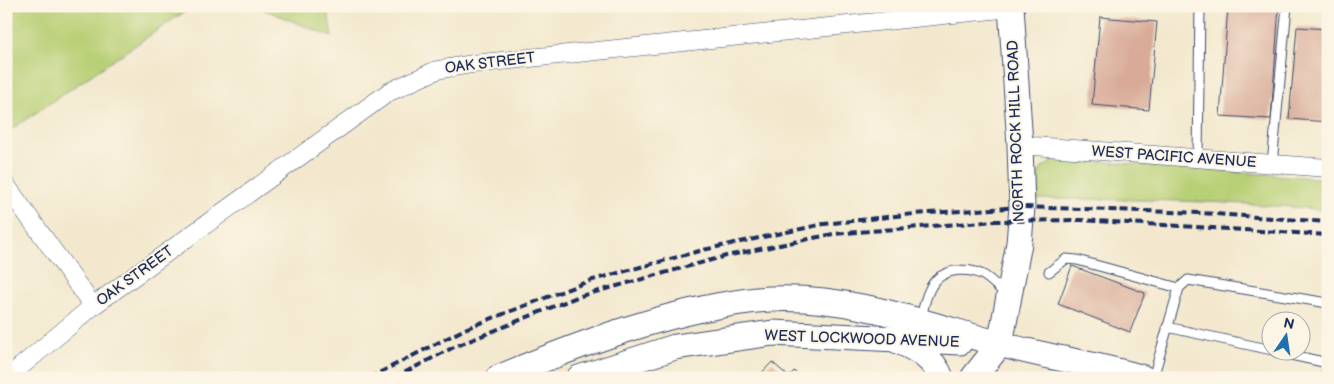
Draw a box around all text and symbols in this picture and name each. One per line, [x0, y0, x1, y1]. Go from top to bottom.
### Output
street label: NORTH ROCK HILL ROAD [1003, 39, 1029, 222]
street label: OAK STREET [444, 48, 536, 78]
street label: WEST PACIFIC AVENUE [1091, 142, 1257, 172]
street label: OAK STREET [93, 242, 177, 310]
north arrow [1262, 312, 1312, 362]
text: N [1282, 314, 1296, 333]
street label: WEST LOCKWOOD AVENUE [764, 326, 960, 352]

